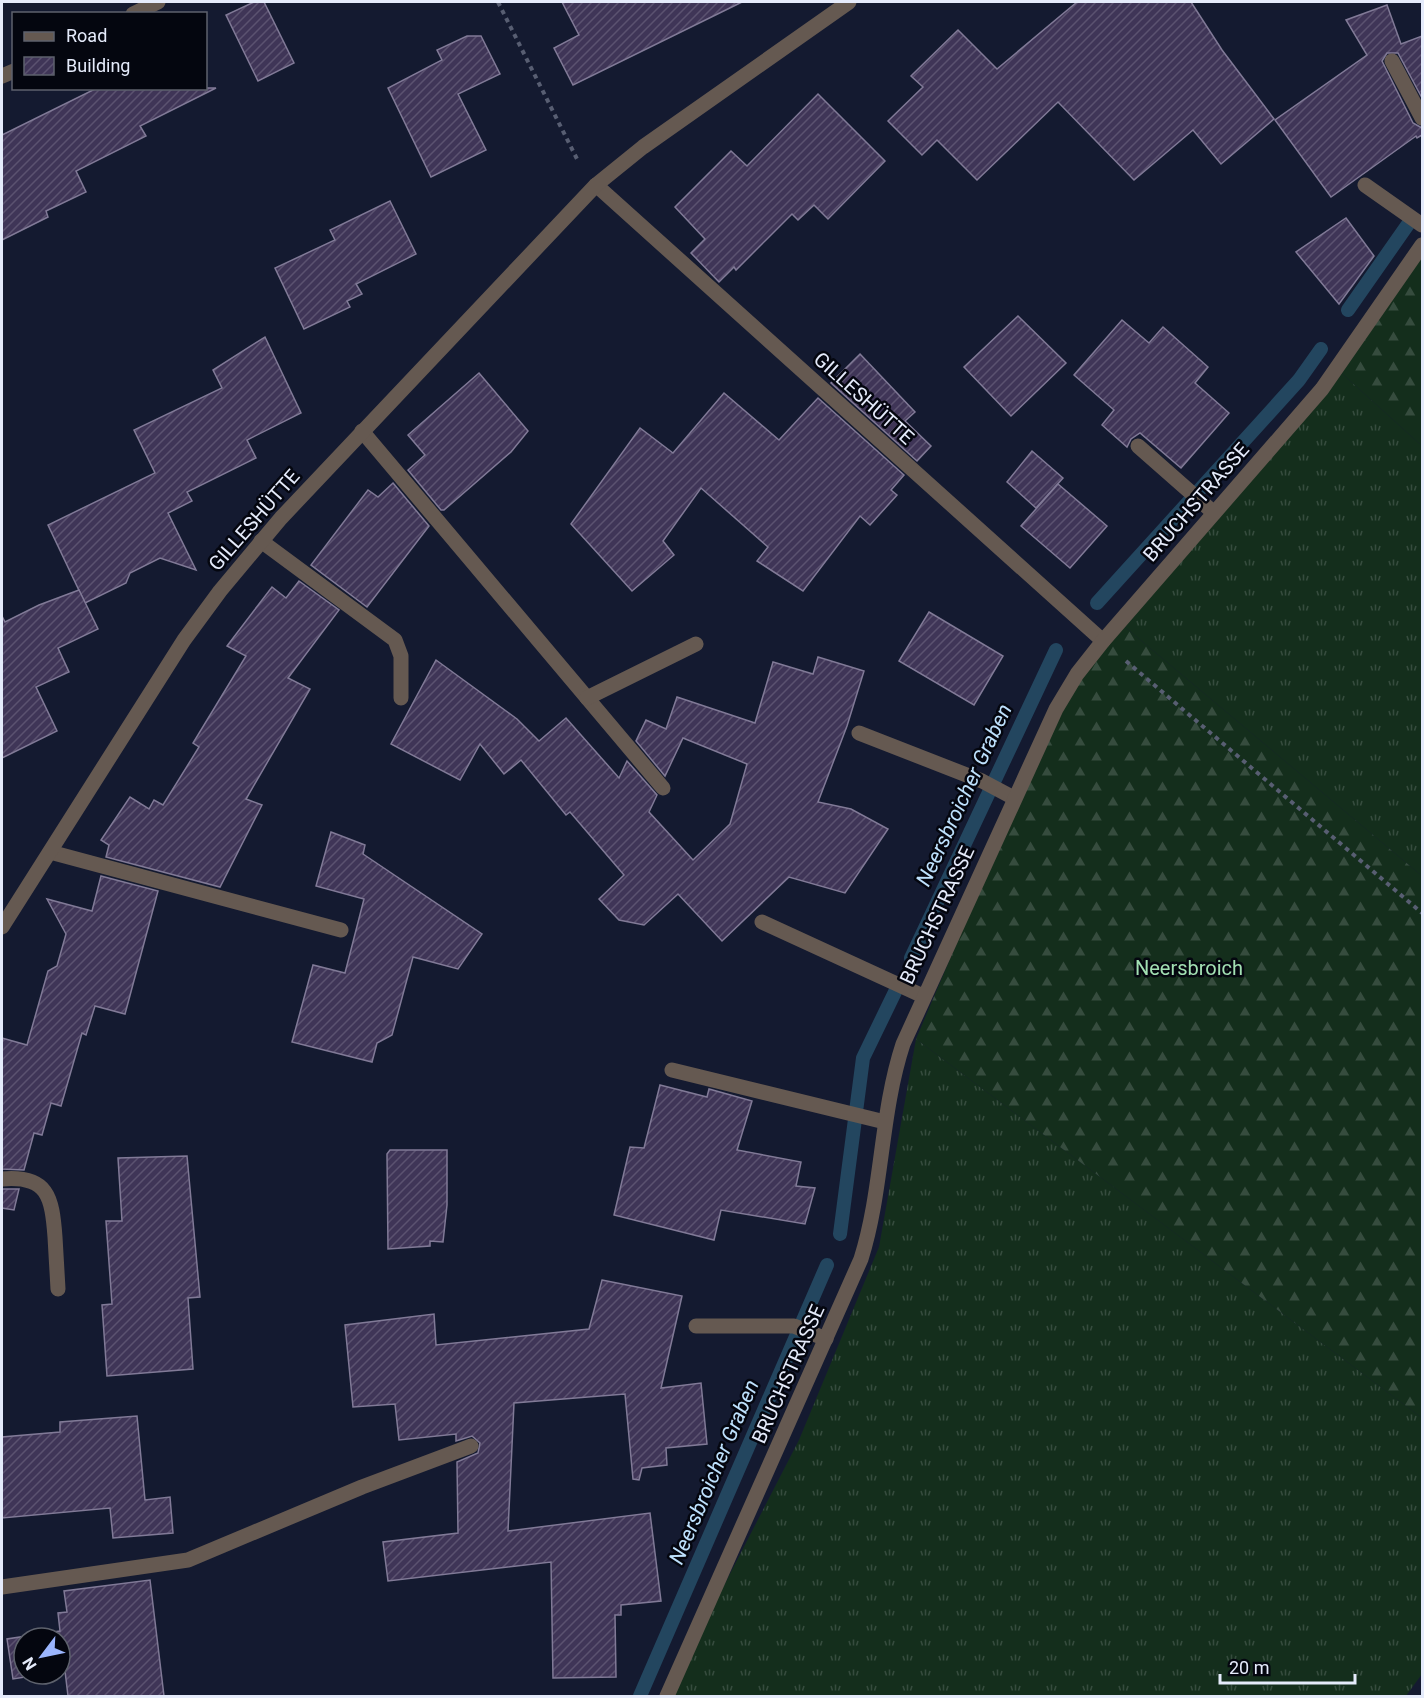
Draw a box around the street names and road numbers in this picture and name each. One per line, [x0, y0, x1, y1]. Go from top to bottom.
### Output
street label: GILLESHÜTTE [809, 347, 919, 449]
street label: BRUCHSTRASSE [1138, 438, 1254, 566]
street label: GILLESHÜTTE [203, 464, 305, 576]
street label: BRUCHSTRASSE [895, 842, 979, 988]
street label: BRUCHSTRASSE [747, 1301, 829, 1447]

